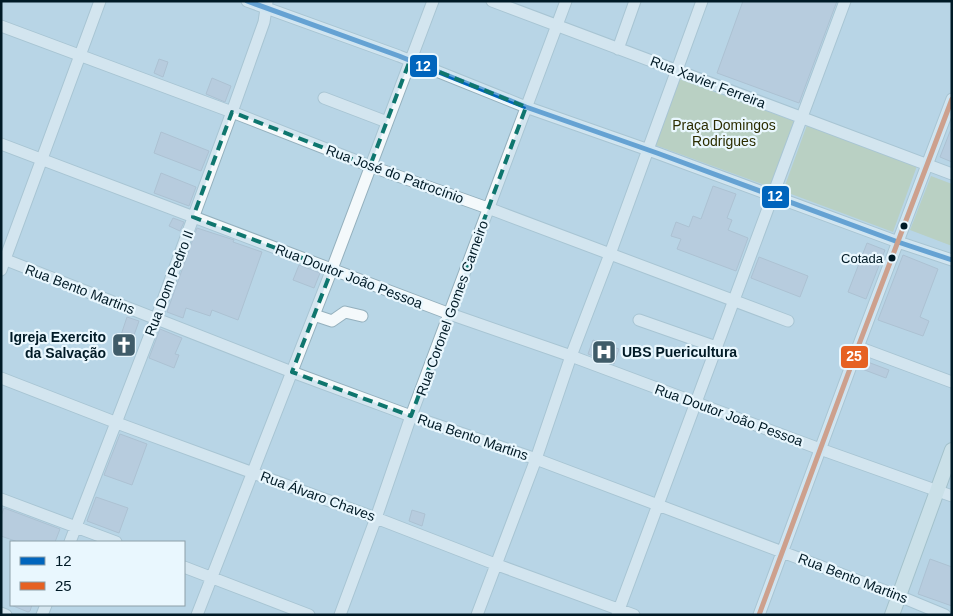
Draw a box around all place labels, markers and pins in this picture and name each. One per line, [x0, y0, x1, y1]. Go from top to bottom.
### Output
unlabelled marker [899, 221, 909, 231]
place label: Cotada [841, 251, 884, 266]
marker: Cotada [887, 253, 897, 263]
place label: Igreja Exercito da Salvação [10, 329, 106, 361]
church icon: Igreja Exercito da Salvação [111, 332, 137, 358]
hospital icon: UBS Puericultura [591, 339, 617, 365]
place label: UBS Puericultura [622, 344, 737, 360]

